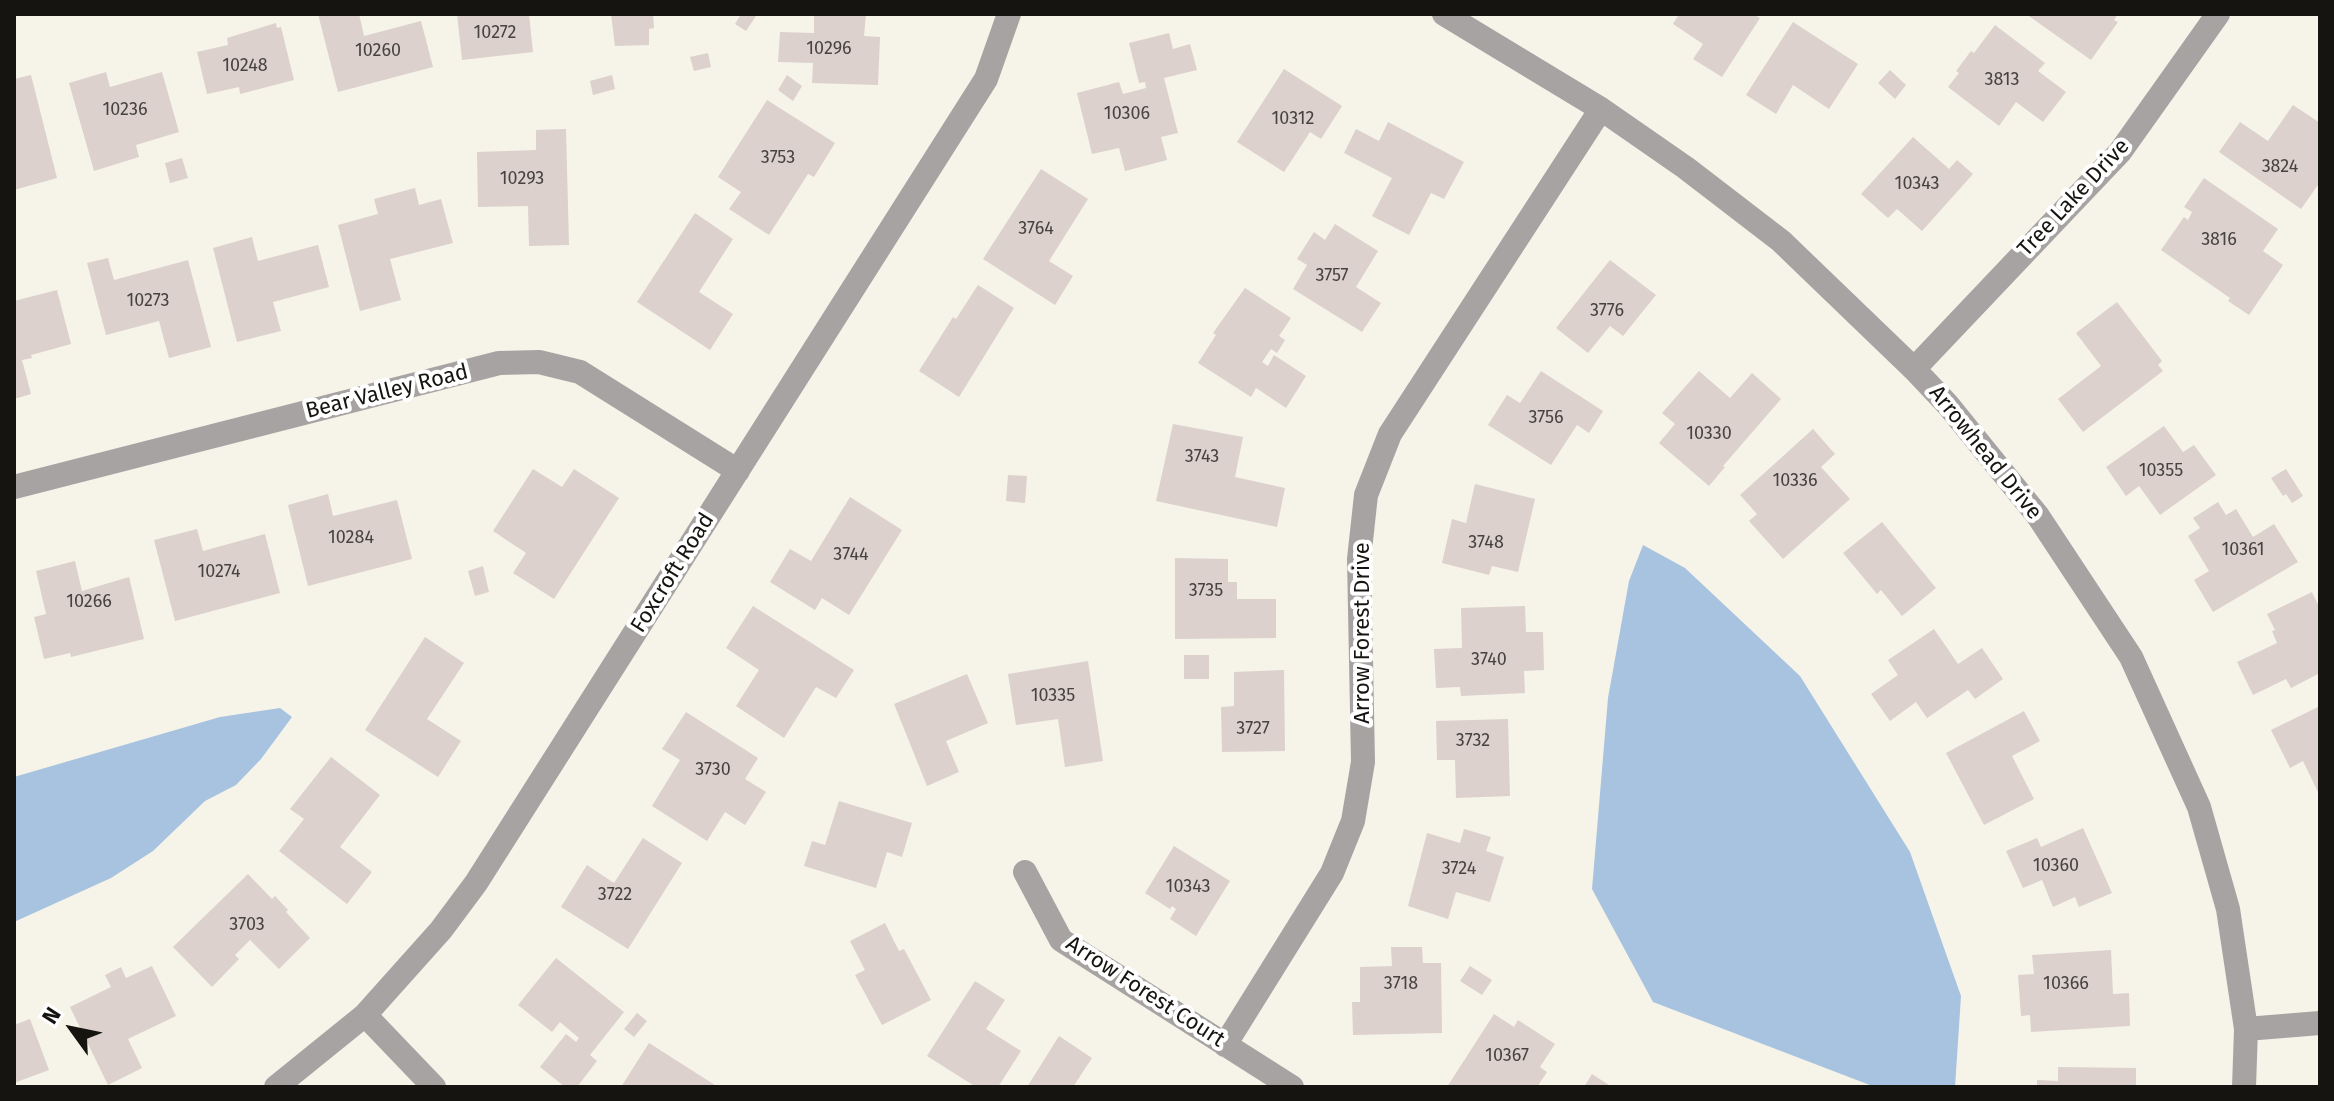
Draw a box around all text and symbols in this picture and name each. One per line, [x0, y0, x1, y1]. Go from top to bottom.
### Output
house number: 10272 [474, 22, 516, 44]
house number: 10296 [806, 38, 852, 60]
house number: 10260 [355, 40, 401, 62]
house number: 10248 [222, 55, 268, 77]
house number: 3813 [1984, 69, 2020, 91]
house number: 10236 [102, 99, 148, 121]
house number: 10306 [1104, 103, 1150, 125]
house number: 10312 [1272, 108, 1314, 130]
street label: Tree Lake Drive [2013, 134, 2135, 262]
house number: 3753 [761, 147, 795, 169]
house number: 3824 [2262, 156, 2298, 178]
house number: 10293 [500, 168, 544, 190]
house number: 10343 [1895, 173, 1939, 195]
house number: 3764 [1018, 218, 1054, 240]
house number: 3816 [2201, 229, 2237, 251]
house number: 3757 [1315, 265, 1349, 287]
house number: 10273 [126, 290, 170, 312]
house number: 3776 [1590, 300, 1624, 322]
street label: Bear Valley Road [303, 359, 471, 425]
street label: Arrowhead Drive [1923, 381, 2047, 525]
house number: 3756 [1528, 407, 1564, 429]
house number: 10330 [1686, 423, 1732, 445]
house number: 3743 [1185, 446, 1219, 468]
house number: 10355 [2139, 460, 2183, 482]
house number: 10336 [1772, 470, 1818, 492]
street label: Foxcroft Road [626, 508, 720, 638]
house number: 10284 [328, 527, 374, 549]
house number: 3748 [1468, 532, 1504, 554]
house number: 10361 [2221, 539, 2265, 561]
street label: Arrow Forest Drive [1350, 542, 1376, 724]
house number: 3744 [833, 544, 869, 566]
house number: 10274 [197, 561, 241, 583]
house number: 3735 [1189, 580, 1223, 602]
house number: 10266 [66, 591, 112, 613]
house number: 3740 [1471, 649, 1507, 671]
house number: 10335 [1031, 685, 1075, 707]
house number: 3727 [1236, 718, 1270, 740]
house number: 3732 [1456, 730, 1490, 752]
house number: 3730 [695, 759, 731, 781]
house number: 10360 [2033, 855, 2079, 877]
house number: 3724 [1442, 858, 1476, 880]
house number: 10343 [1166, 876, 1210, 898]
house number: 3722 [598, 884, 632, 906]
house number: 3703 [229, 914, 265, 936]
street label: Arrow Forest Court [1061, 931, 1229, 1053]
house number: 3718 [1384, 973, 1418, 995]
house number: 10366 [2043, 973, 2089, 995]
north arrow [32, 989, 112, 1069]
text: N [36, 1002, 67, 1029]
house number: 10367 [1485, 1045, 1529, 1067]

